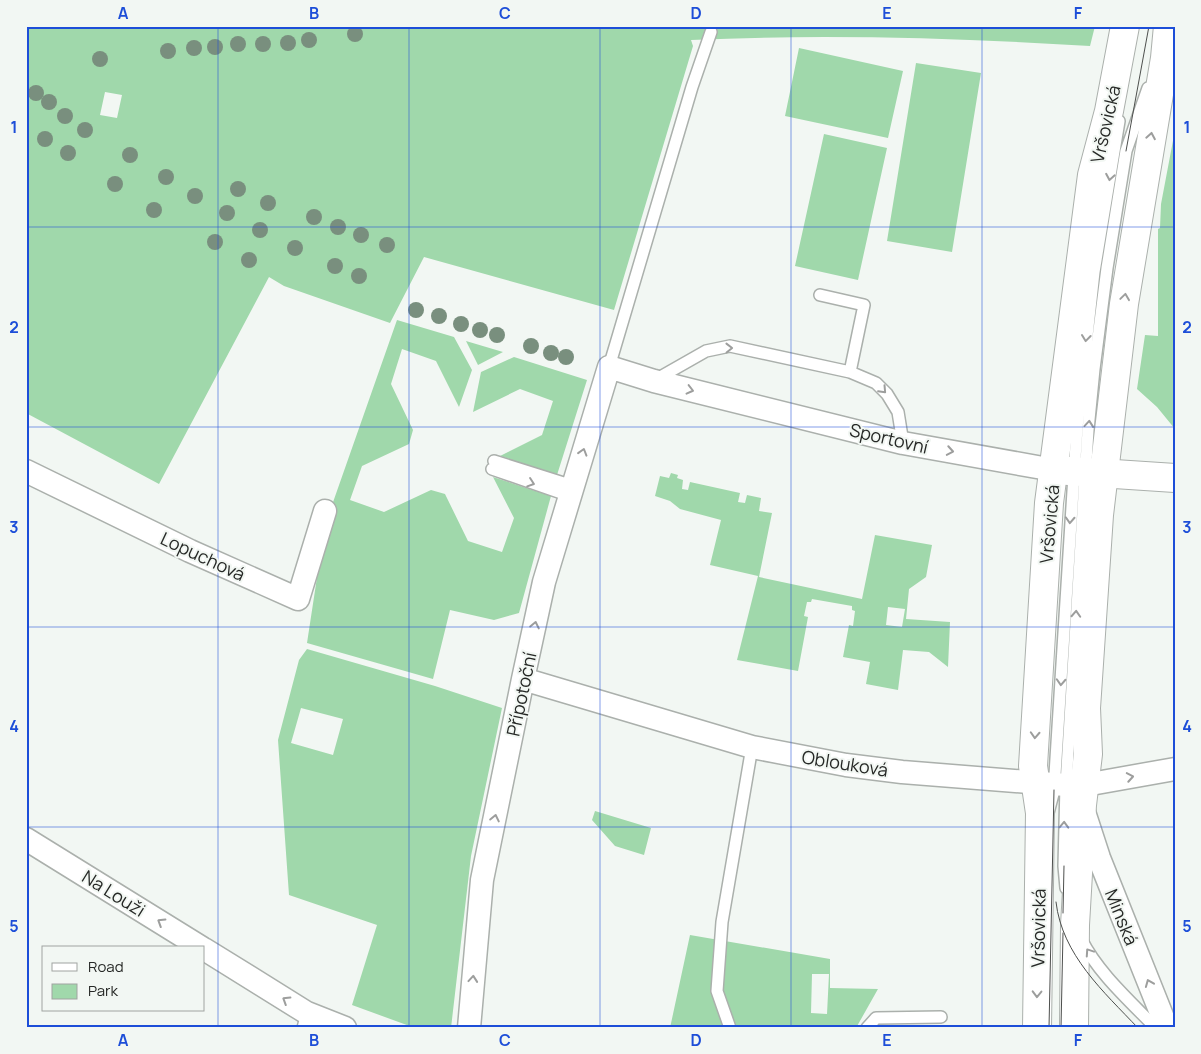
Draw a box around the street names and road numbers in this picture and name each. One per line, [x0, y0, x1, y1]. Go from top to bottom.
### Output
street label: Vršovická [1084, 83, 1126, 165]
street label: Sportovní [847, 417, 931, 459]
street label: Vršovická [1034, 484, 1064, 564]
street label: Lopuchová [157, 526, 249, 586]
street label: Přípotoční [500, 650, 542, 738]
street label: Oblouková [800, 744, 890, 782]
street label: Na Louži [78, 864, 150, 922]
street label: Minská [1100, 885, 1144, 949]
street label: Vršovická [1025, 888, 1051, 968]

